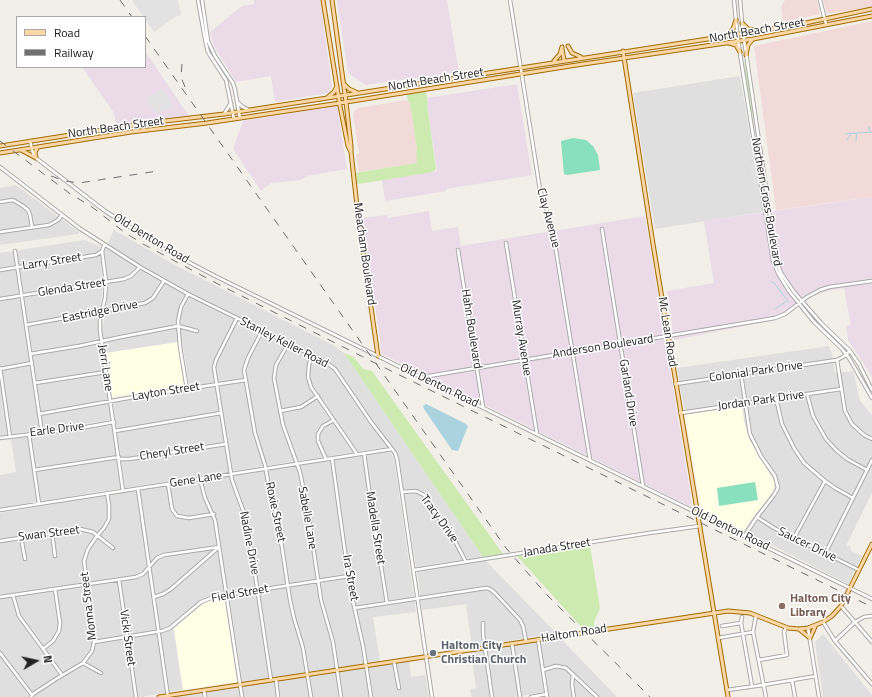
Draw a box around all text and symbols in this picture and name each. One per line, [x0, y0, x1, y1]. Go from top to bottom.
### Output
legend [16, 16, 146, 68]
street label: North Beach Street [708, 16, 806, 46]
text: Road [54, 23, 80, 42]
text: Railway [54, 43, 94, 62]
street label: North Beach Street [387, 65, 485, 95]
street label: North Beach Street [67, 114, 165, 142]
street label: Northern Cross Boulevard [748, 137, 784, 267]
street label: Clay Avenue [533, 187, 563, 249]
street label: Meacham Boulevard [350, 202, 378, 306]
street label: Old Denton Road [111, 211, 191, 267]
street label: Larry Street [22, 250, 82, 274]
street label: Glenda Street [37, 276, 107, 300]
street label: Hahn Boulevard [458, 288, 484, 370]
street label: Mc Lean Road [654, 296, 680, 368]
street label: Eastridge Drive [61, 298, 139, 326]
street label: Murray Avenue [508, 299, 534, 377]
street label: Stanley Keller Road [237, 314, 331, 372]
street label: Anderson Boulevard [551, 332, 655, 362]
street label: Jerri Lane [94, 344, 116, 392]
street label: Garland Drive [616, 358, 640, 428]
street label: Colonial Park Drive [708, 358, 804, 386]
street label: Old Denton Road [397, 361, 481, 411]
street label: Layton Street [131, 380, 201, 404]
street label: Jordan Park Drive [717, 388, 805, 414]
street label: Earle Drive [29, 420, 85, 440]
street label: Cheryl Street [139, 440, 205, 464]
street label: Gene Lane [169, 469, 223, 491]
street label: Roxie Street [262, 481, 288, 543]
street label: Sabelle Lane [294, 486, 320, 550]
street label: Madella Street [362, 491, 388, 565]
street label: Tracy Drive [417, 492, 461, 546]
street label: Old Denton Road [688, 504, 772, 554]
street label: Nadine Drive [236, 510, 262, 576]
street label: Swan Street [18, 523, 80, 545]
street label: Saucer Drive [775, 525, 839, 565]
street label: Janada Street [522, 536, 592, 560]
street label: Ira Street [339, 554, 361, 602]
street label: Monna Street [78, 571, 100, 641]
street label: Field Street [210, 582, 270, 606]
place label: Haltom City Library [790, 592, 851, 620]
marker: Haltom City Library [777, 601, 787, 611]
street label: Vicki Street [116, 609, 138, 667]
street label: Haltom Road [540, 622, 608, 646]
place label: Haltom City Christian Church [441, 639, 526, 667]
north arrow [16, 641, 56, 681]
marker: Haltom City Christian Church [428, 648, 438, 658]
text: N [39, 654, 56, 664]

